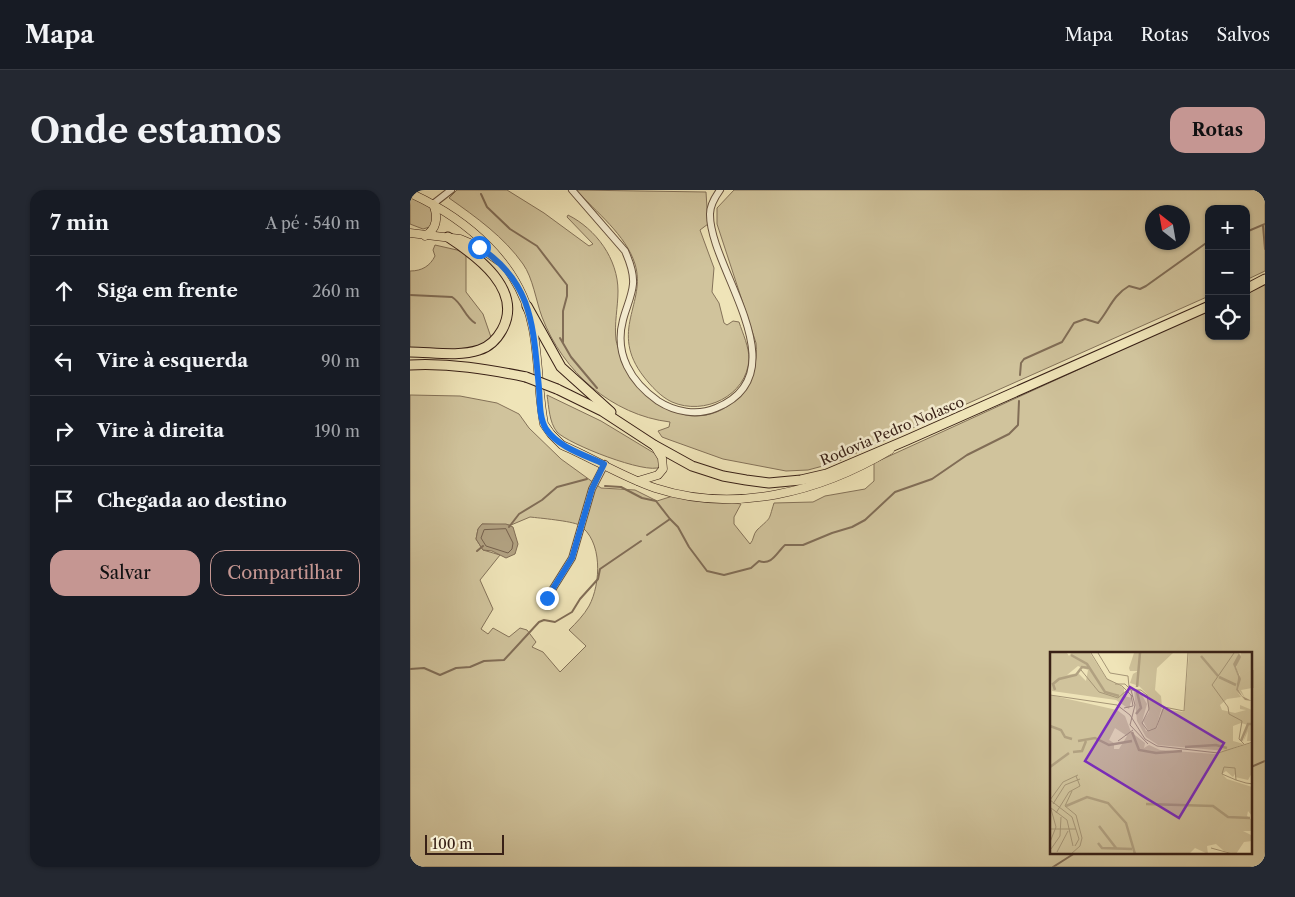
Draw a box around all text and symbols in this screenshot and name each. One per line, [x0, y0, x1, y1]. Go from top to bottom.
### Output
text: Mapa [25, 20, 94, 49]
text: Mapa [1065, 24, 1113, 46]
text: Rotas [1141, 24, 1189, 46]
text: Salvos [1217, 24, 1270, 46]
button: Rotas [1170, 107, 1265, 153]
text: Onde estamos [30, 109, 282, 152]
north arrow [1145, 205, 1190, 250]
map controls [1205, 205, 1250, 340]
button: + [1205, 205, 1250, 250]
text: 7 min [50, 210, 109, 235]
text: A pé · 540 m [265, 213, 360, 233]
route start [468, 236, 491, 259]
button: − [1205, 250, 1250, 295]
icon: ahead [50, 277, 78, 305]
text: Siga em frente [97, 279, 238, 302]
text: 260 m [312, 281, 360, 301]
button: locate [1205, 295, 1250, 340]
icon: left [50, 347, 78, 375]
text: Vire à esquerda [97, 349, 248, 372]
text: 90 m [321, 351, 360, 371]
street label: Rodovia Pedro Nolasco [817, 392, 967, 470]
icon: right [50, 417, 78, 445]
text: Vire à direita [97, 419, 224, 442]
text: 190 m [315, 421, 360, 441]
icon: arrive [50, 487, 78, 515]
text: Chegada ao destino [97, 489, 287, 512]
button: Salvar [50, 550, 200, 596]
button: Compartilhar [210, 550, 360, 596]
route end [536, 587, 559, 610]
inset map [1050, 652, 1252, 854]
scale bar [425, 832, 504, 855]
text: 100 m [432, 835, 472, 853]

